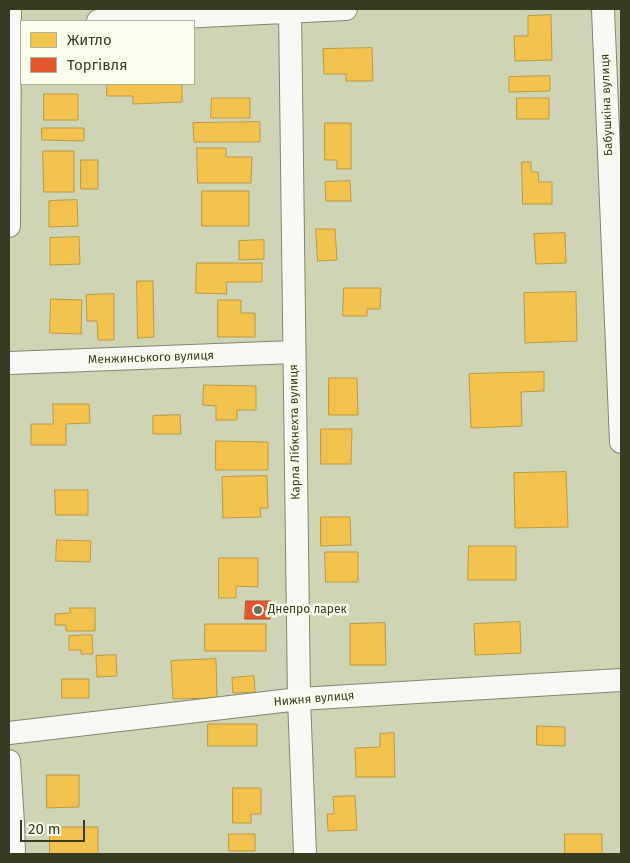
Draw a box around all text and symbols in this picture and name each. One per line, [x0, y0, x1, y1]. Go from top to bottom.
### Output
legend [20, 20, 195, 85]
text: Житло [67, 31, 112, 49]
street label: Бабушкіна вулиця [598, 54, 616, 156]
text: Торгівля [67, 56, 127, 74]
street label: Менжинського вулиця [88, 349, 214, 367]
street label: Карла Лібкнехта вулиця [287, 364, 303, 500]
place label: Днепро ларек [268, 603, 347, 617]
marker: Днепро ларек [252, 604, 264, 616]
street label: Нижня вулиця [273, 688, 355, 710]
scale bar [22, 810, 88, 842]
text: 20 m [28, 820, 61, 838]

